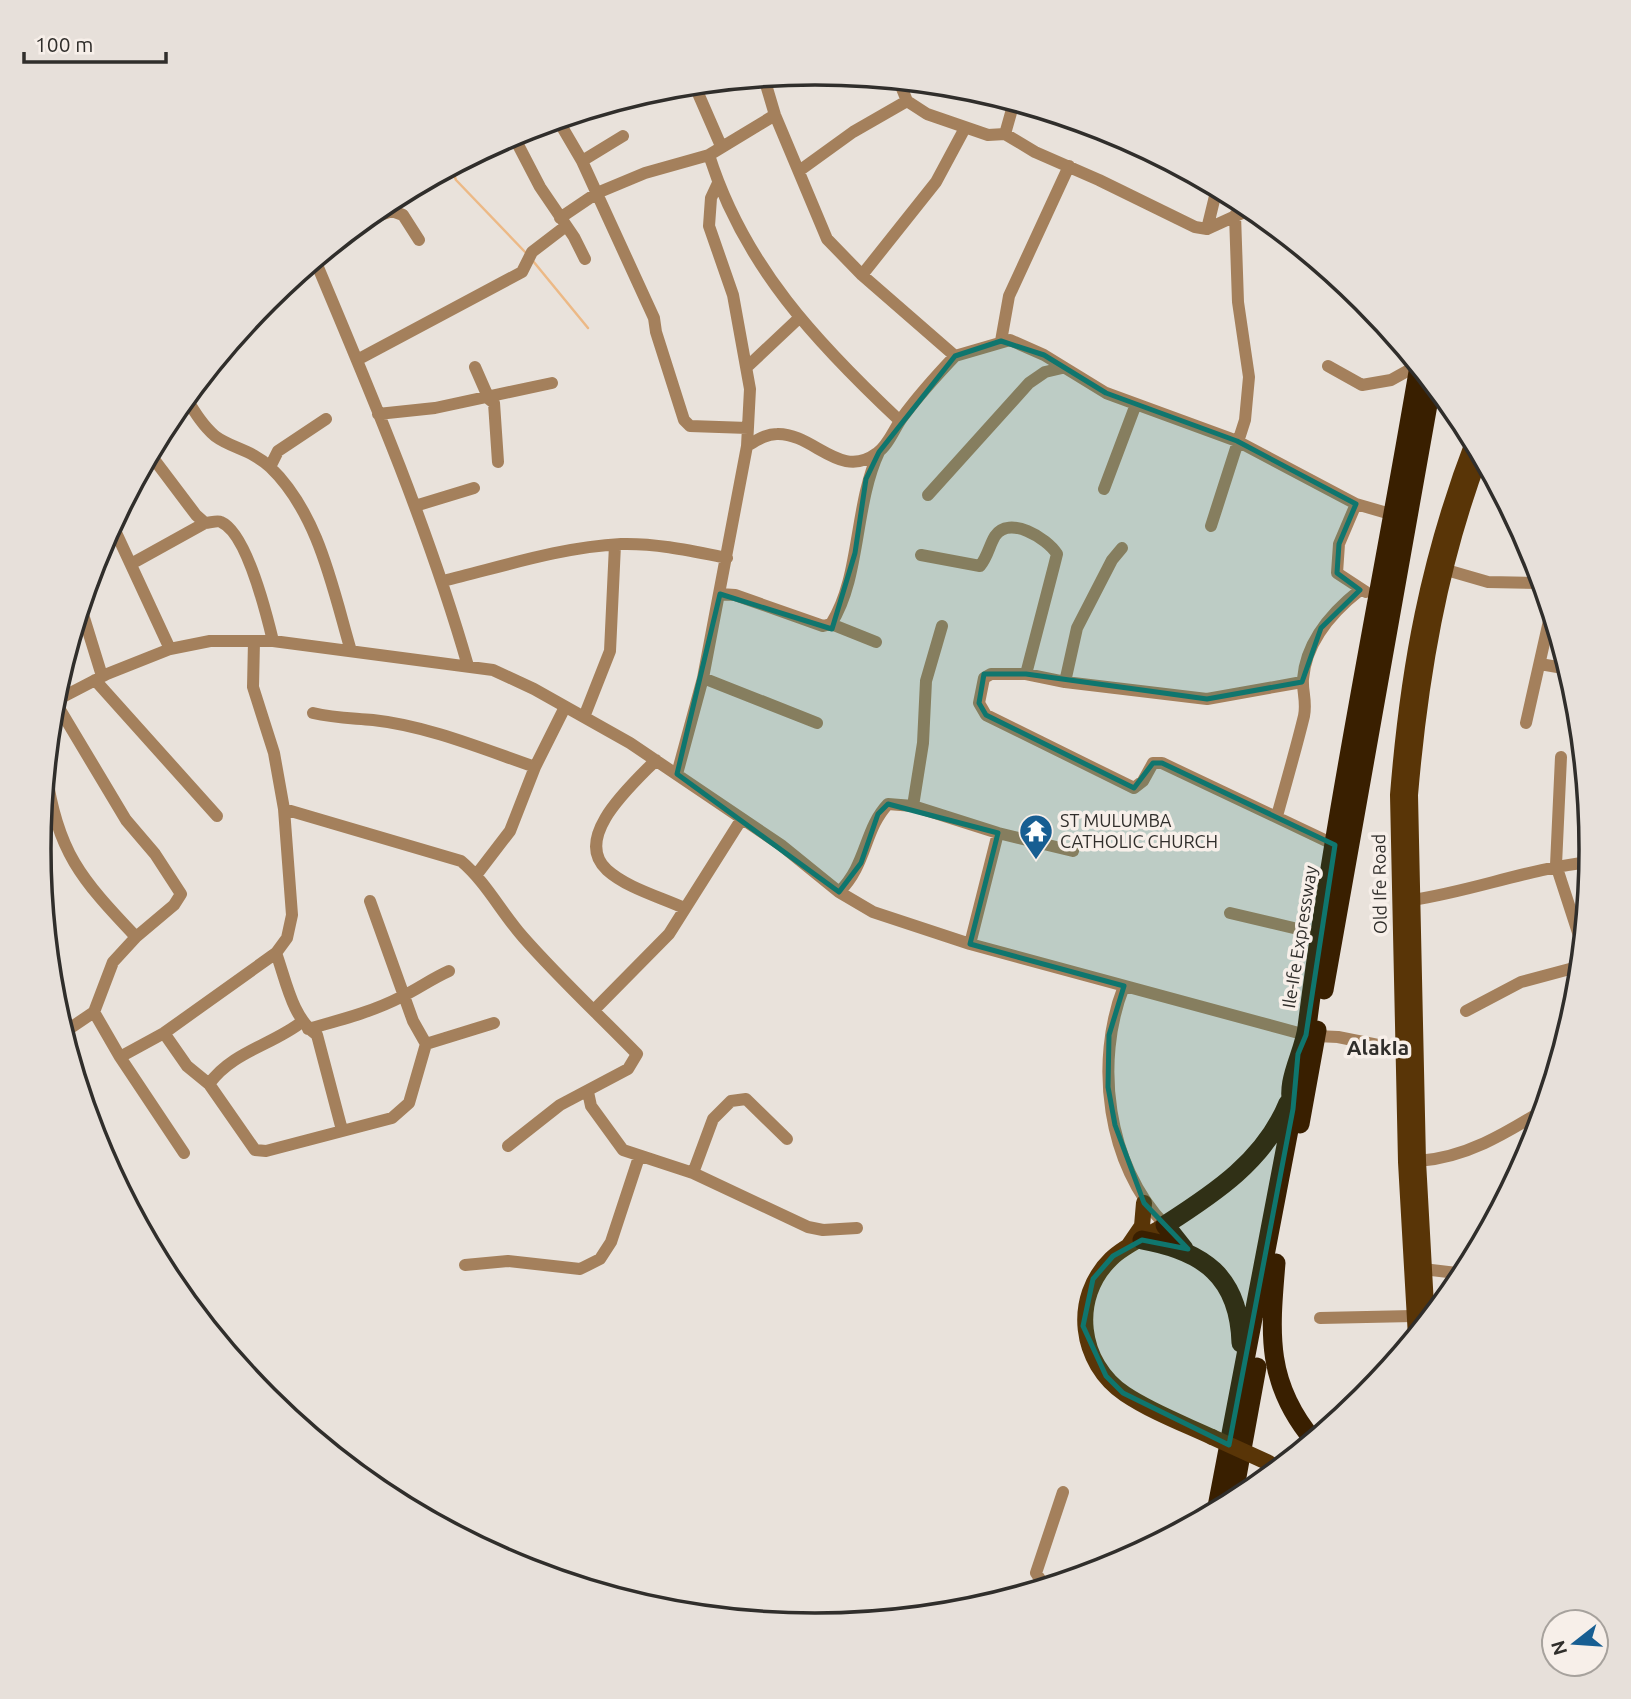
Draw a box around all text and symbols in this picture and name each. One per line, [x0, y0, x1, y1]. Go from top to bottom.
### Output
scale bar [24, 21, 166, 65]
text: 100 m [35, 32, 93, 56]
place label: ST MULUMBA CATHOLIC CHURCH [1060, 810, 1218, 851]
temple icon: ST MULUMBA CATHOLIC CHURCH [1017, 812, 1055, 861]
street label: Old Ife Road [1368, 834, 1390, 934]
street label: Ile-Ife Expressway [1278, 864, 1320, 1010]
district label: AlakIa [1347, 1035, 1409, 1059]
north arrow [1540, 1608, 1610, 1678]
text: N [1546, 1638, 1571, 1658]

